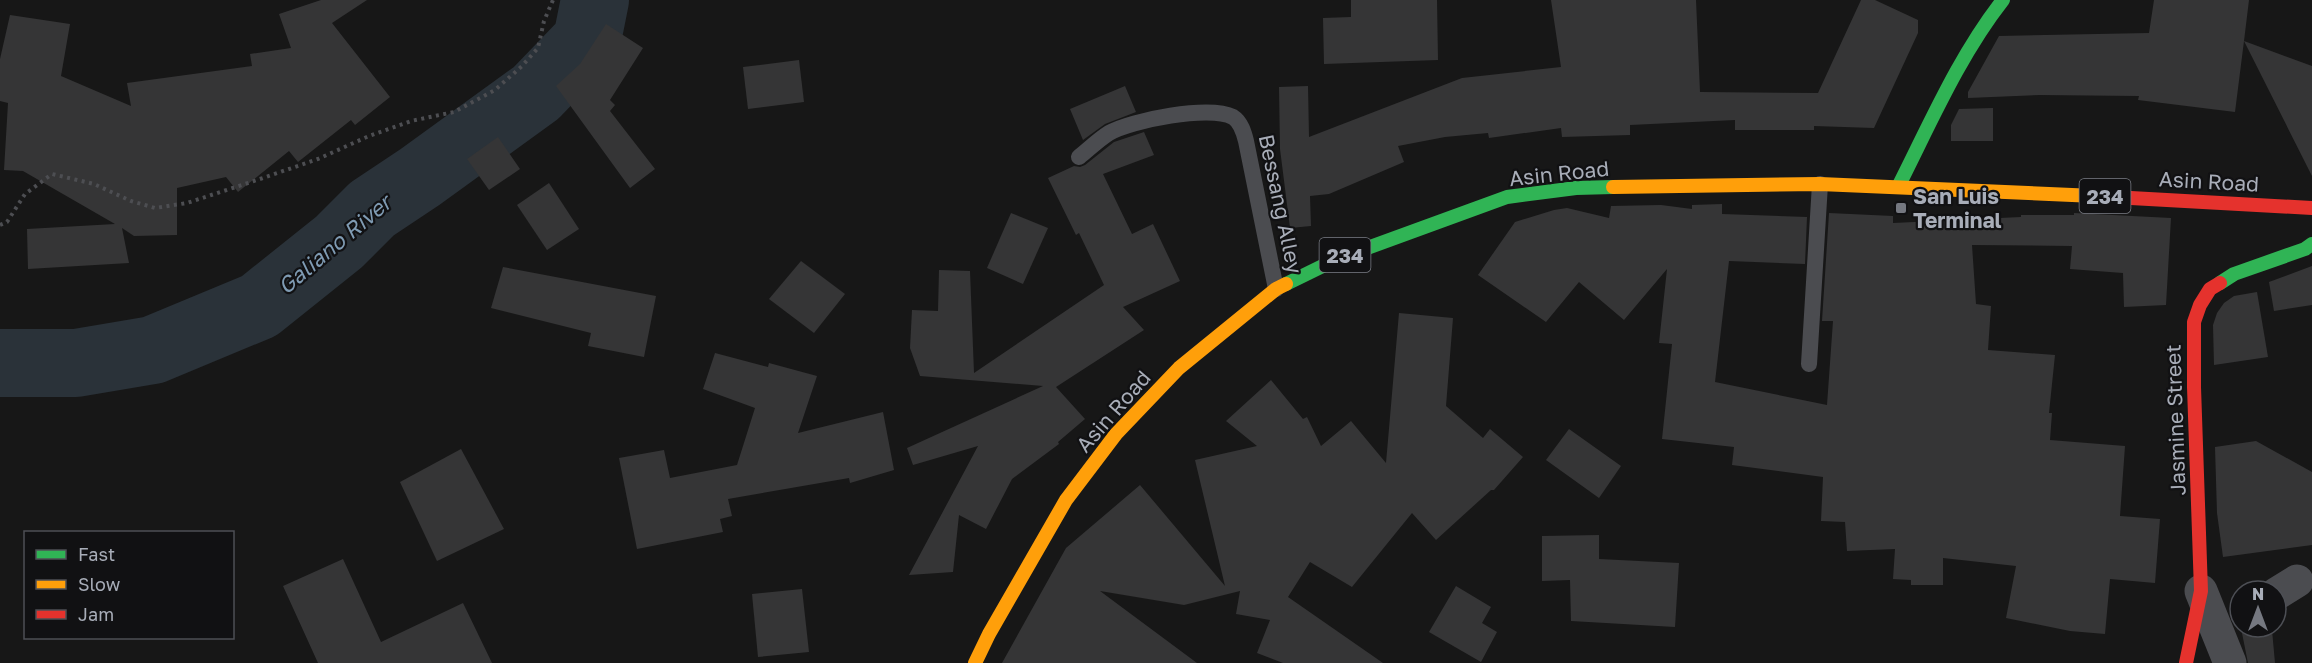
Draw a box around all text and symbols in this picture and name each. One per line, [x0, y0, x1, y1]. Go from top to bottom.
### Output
street label: Bessang Alley [1254, 132, 1309, 276]
street label: Asin Road [1508, 155, 1610, 191]
street label: Asin Road [2158, 165, 2260, 197]
road number: 234 [2080, 179, 2130, 213]
place label: San Luis Terminal [1913, 183, 2002, 233]
water label: Galiano River [272, 187, 399, 299]
marker: San Luis Terminal [1894, 201, 1908, 215]
road number: 234 [1320, 238, 1370, 272]
street label: Jasmine Street [2159, 344, 2191, 496]
street label: Asin Road [1070, 365, 1156, 457]
legend [24, 531, 234, 639]
text: Fast [78, 543, 115, 565]
text: Slow [78, 573, 121, 595]
north arrow [2228, 579, 2288, 639]
text: N [2252, 584, 2264, 604]
text: Jam [78, 603, 114, 625]

